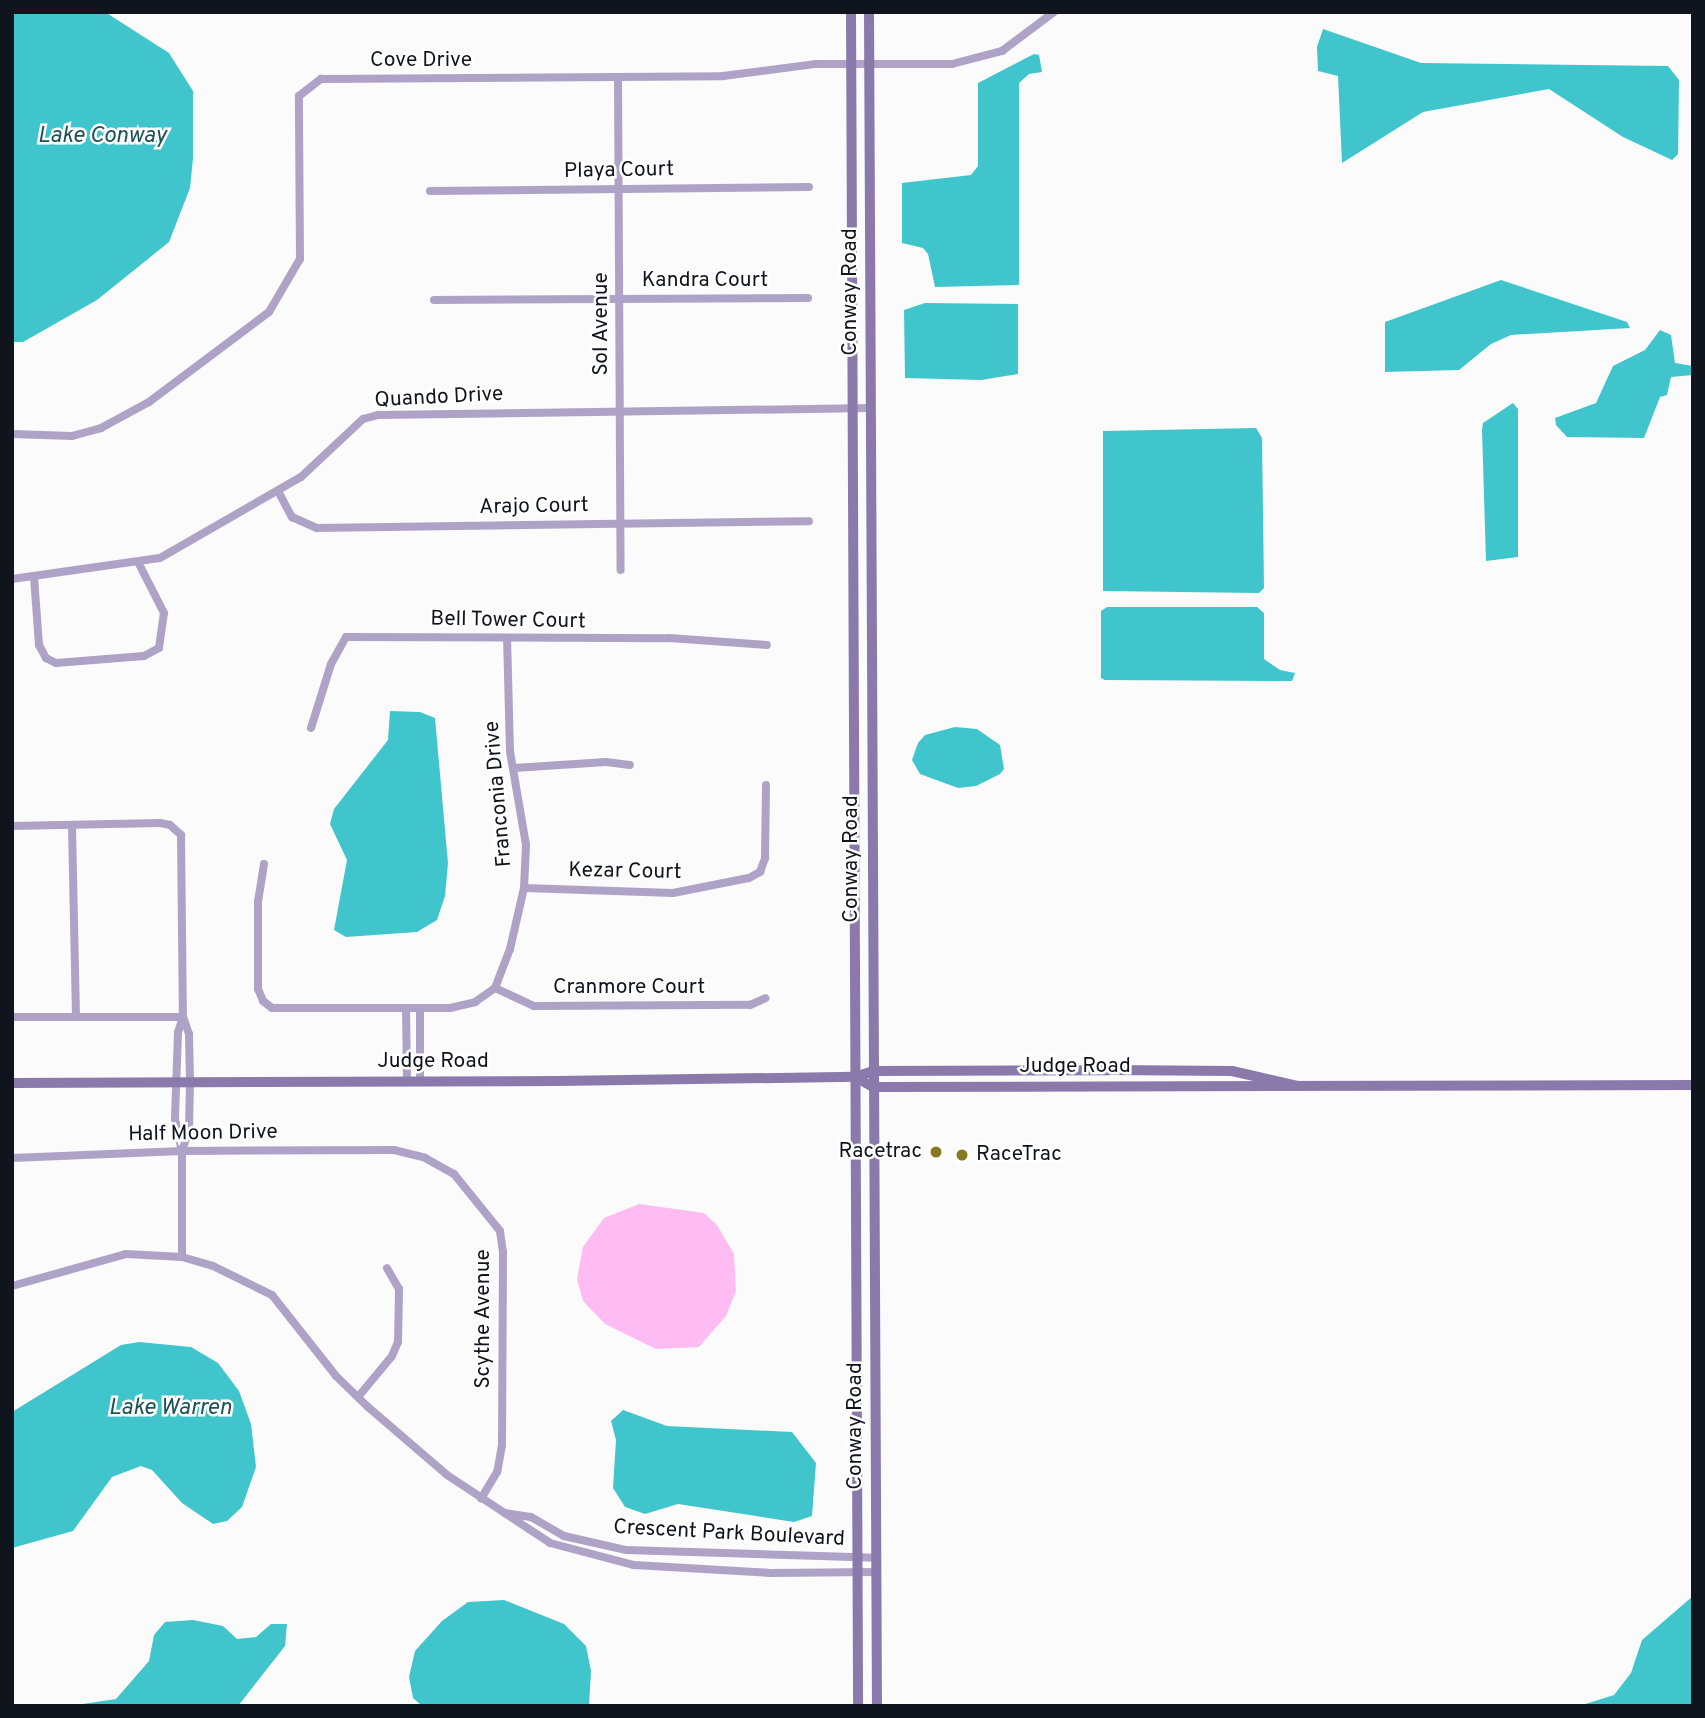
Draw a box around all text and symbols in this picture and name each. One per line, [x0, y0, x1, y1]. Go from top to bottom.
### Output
street label: Cove Drive [370, 48, 472, 74]
water label: Lake Conway [37, 123, 167, 151]
street label: Playa Court [564, 157, 674, 185]
street label: Conway Road [838, 228, 864, 356]
street label: Kandra Court [642, 268, 768, 294]
street label: Sol Avenue [589, 272, 615, 376]
street label: Quando Drive [374, 382, 504, 414]
street label: Arajo Court [479, 493, 589, 521]
street label: Bell Tower Court [430, 607, 586, 635]
street label: Franconia Drive [480, 720, 518, 868]
street label: Conway Road [839, 795, 865, 923]
street label: Kezar Court [568, 858, 682, 886]
street label: Cranmore Court [553, 975, 705, 1001]
street label: Judge Road [377, 1049, 489, 1075]
street label: Judge Road [1019, 1054, 1131, 1080]
street label: Half Moon Drive [128, 1120, 278, 1148]
place label: Racetrac [838, 1139, 922, 1165]
place label: RaceTrac [976, 1142, 1062, 1168]
marker: Racetrac [928, 1144, 944, 1160]
marker: RaceTrac [954, 1147, 970, 1163]
street label: Scythe Avenue [471, 1249, 497, 1389]
street label: Conway Road [843, 1362, 869, 1490]
water label: Lake Warren [108, 1395, 232, 1423]
street label: Crescent Park Boulevard [613, 1515, 845, 1553]

